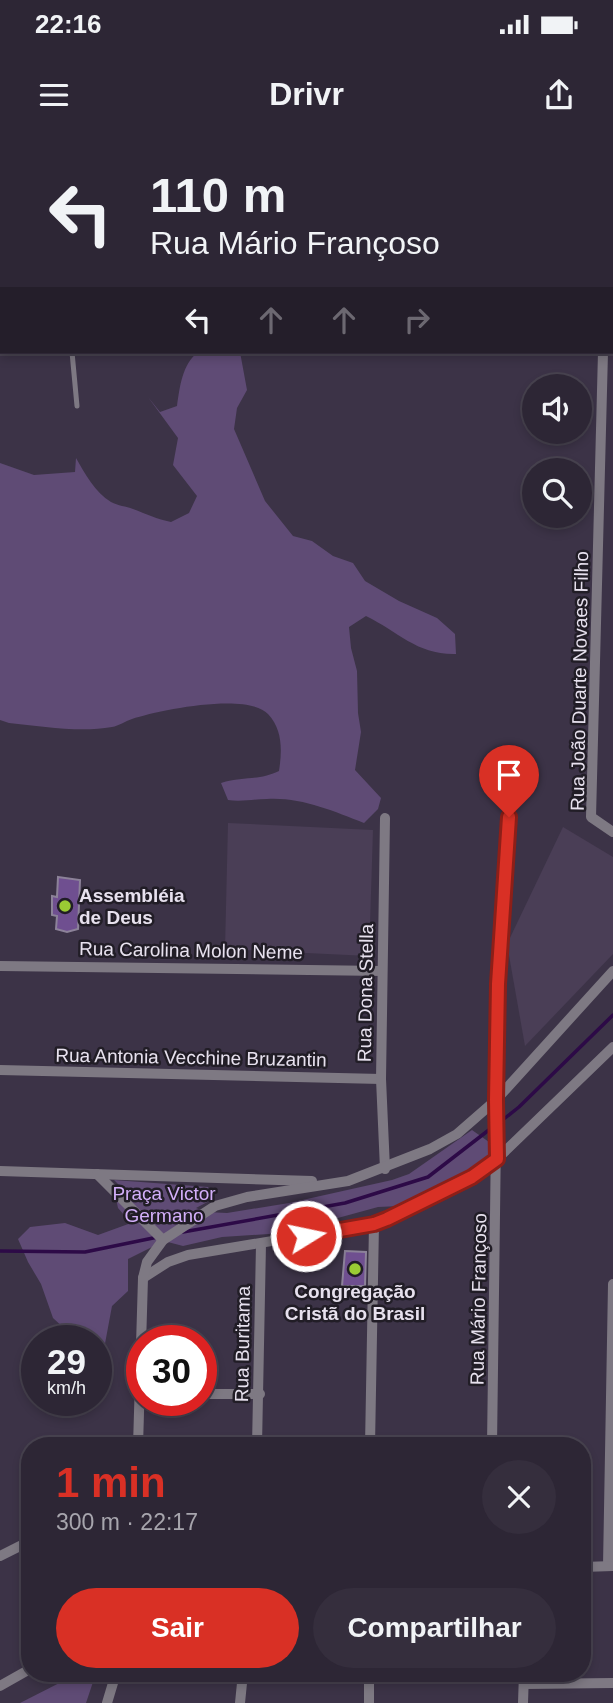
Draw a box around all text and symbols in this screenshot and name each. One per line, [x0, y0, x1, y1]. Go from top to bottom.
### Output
text: 22:16 [35, 9, 102, 39]
icon: menu [35, 76, 73, 114]
text: Drivr [269, 76, 344, 112]
icon: share [540, 76, 578, 114]
icon: left [35, 168, 126, 259]
text: 110 m [150, 168, 286, 222]
text: Rua Mário Françoso [150, 225, 440, 261]
icon: left [179, 301, 217, 339]
icon: ahead [252, 301, 290, 339]
icon: ahead [325, 301, 363, 339]
icon: right [398, 301, 436, 339]
map controls [522, 374, 592, 528]
button: sound [522, 374, 592, 444]
button: search [522, 458, 592, 528]
street label: Rua João Duarte Novaes Filho [567, 551, 592, 811]
pin [479, 745, 539, 817]
icon: arrive [490, 756, 528, 794]
place label: Assembléia de Deus [79, 885, 185, 928]
marker: Assembléia de Deus [57, 898, 73, 914]
street label: Rua Dona Stella [354, 923, 377, 1062]
street label: Rua Carolina Molon Neme [79, 938, 303, 963]
street label: Rua Antonia Vecchine Bruzantin [55, 1045, 327, 1070]
park label: Praça Victor Germano [112, 1183, 216, 1226]
position arrow [269, 1199, 343, 1273]
street label: Rua Mário Françoso [466, 1213, 491, 1385]
marker: Congregação Cristã do Brasil [347, 1261, 363, 1277]
place label: Congregação Cristã do Brasil [285, 1281, 425, 1324]
street label: Rua Buritama [231, 1285, 254, 1402]
speed limit sign: 30 [126, 1325, 217, 1416]
text: 29 [47, 1342, 86, 1381]
text: km/h [47, 1378, 86, 1398]
text: 1 min [56, 1459, 166, 1506]
button: close [482, 1460, 556, 1534]
text: 300 m · 22:17 [56, 1509, 198, 1535]
button: Sair [56, 1588, 299, 1668]
button: Compartilhar [313, 1588, 556, 1668]

